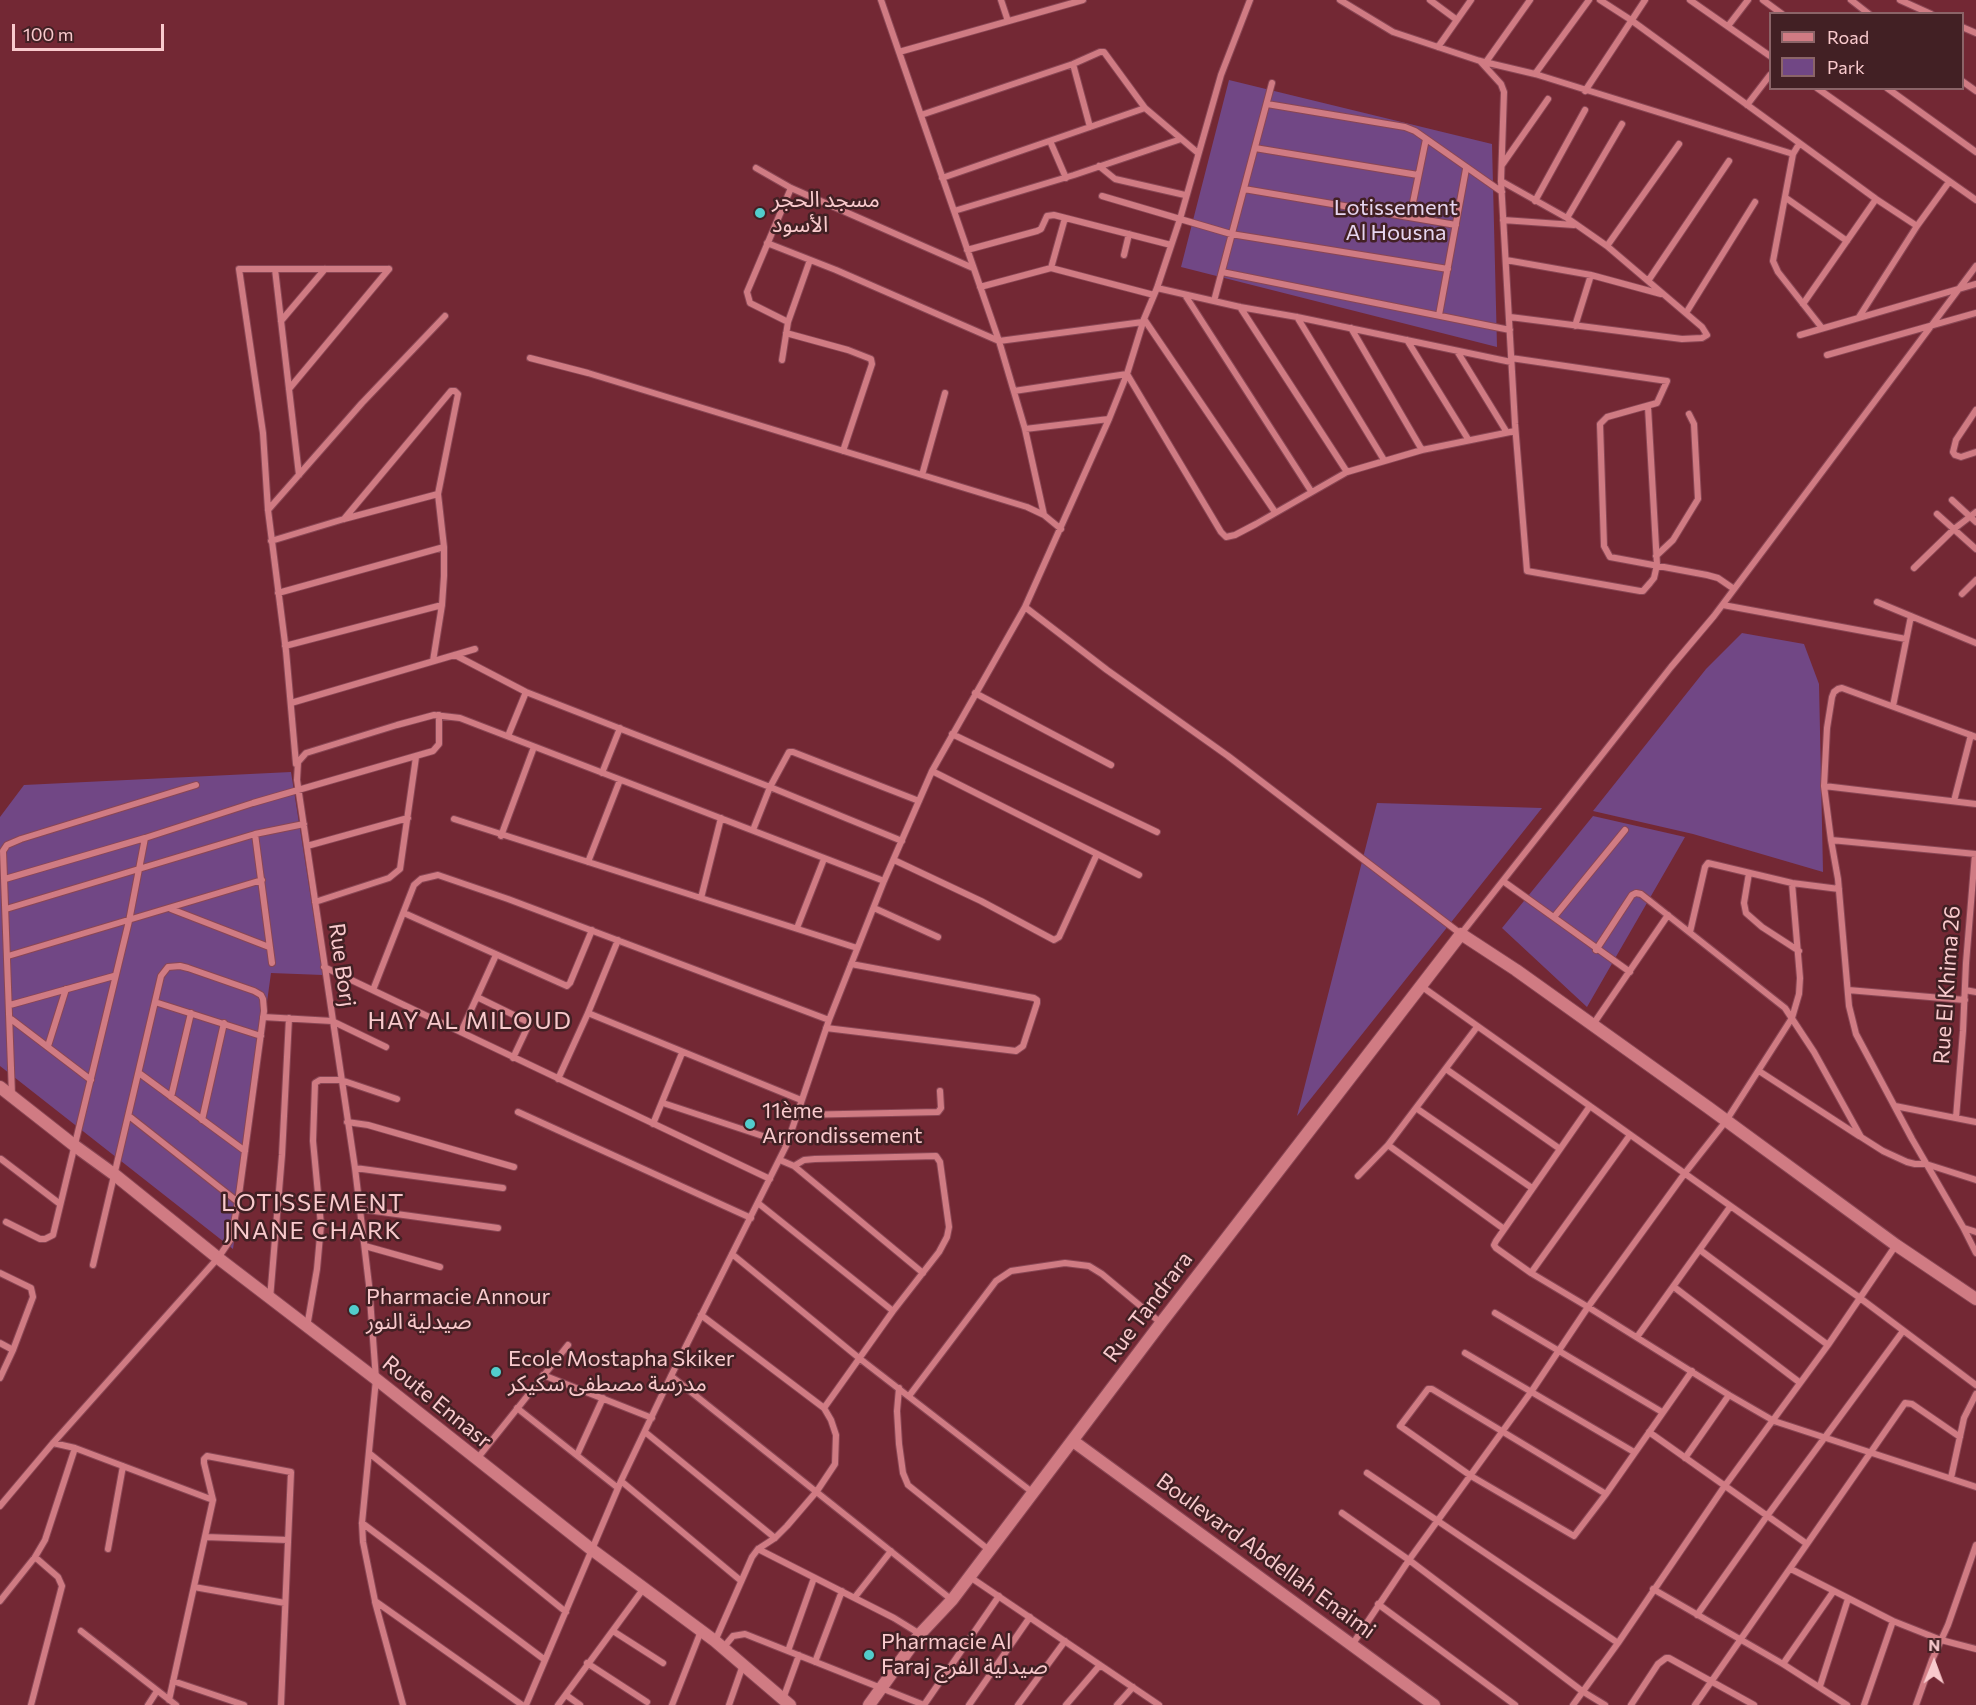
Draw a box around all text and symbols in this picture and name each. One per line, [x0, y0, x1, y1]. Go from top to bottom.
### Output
scale bar [15, 12, 166, 50]
legend [1769, 12, 1964, 90]
text: 100 m [23, 23, 73, 45]
text: Road [1827, 26, 1869, 48]
text: Park [1827, 56, 1865, 78]
place label: مسجد الحجر الأسود [772, 187, 880, 238]
park label: Lotissement Al Housna [1334, 195, 1458, 246]
marker: مسجد الحجر الأسود [753, 206, 767, 220]
street label: Rue El Khima 26 [1928, 905, 1966, 1065]
street label: Rue Borj [323, 921, 361, 1009]
district label: HAY AL MILOUD [368, 1007, 572, 1035]
place label: 11ème Arrondissement [762, 1098, 923, 1150]
marker: 11ème Arrondissement [743, 1117, 757, 1131]
district label: LOTISSEMENT JNANE CHARK [221, 1189, 405, 1245]
street label: Rue Tandrara [1098, 1246, 1198, 1368]
place label: Pharmacie Annour صيدلية النور [366, 1284, 550, 1336]
marker: Pharmacie Annour صيدلية النور [347, 1303, 361, 1317]
place label: Ecole Mostapha Skiker مدرسة مصطفى سكيكر [508, 1346, 735, 1398]
street label: Route Ennasr [377, 1350, 497, 1454]
marker: Ecole Mostapha Skiker مدرسة مصطفى سكيكر [489, 1365, 503, 1379]
street label: Boulevard Abdellah Enaimi [1151, 1468, 1381, 1644]
place label: Pharmacie Al Faraj صيدلية الفرج [881, 1629, 1048, 1681]
north arrow [1904, 1633, 1964, 1693]
text: N [1928, 1635, 1940, 1654]
marker: Pharmacie Al Faraj صيدلية الفرج [862, 1648, 876, 1662]

